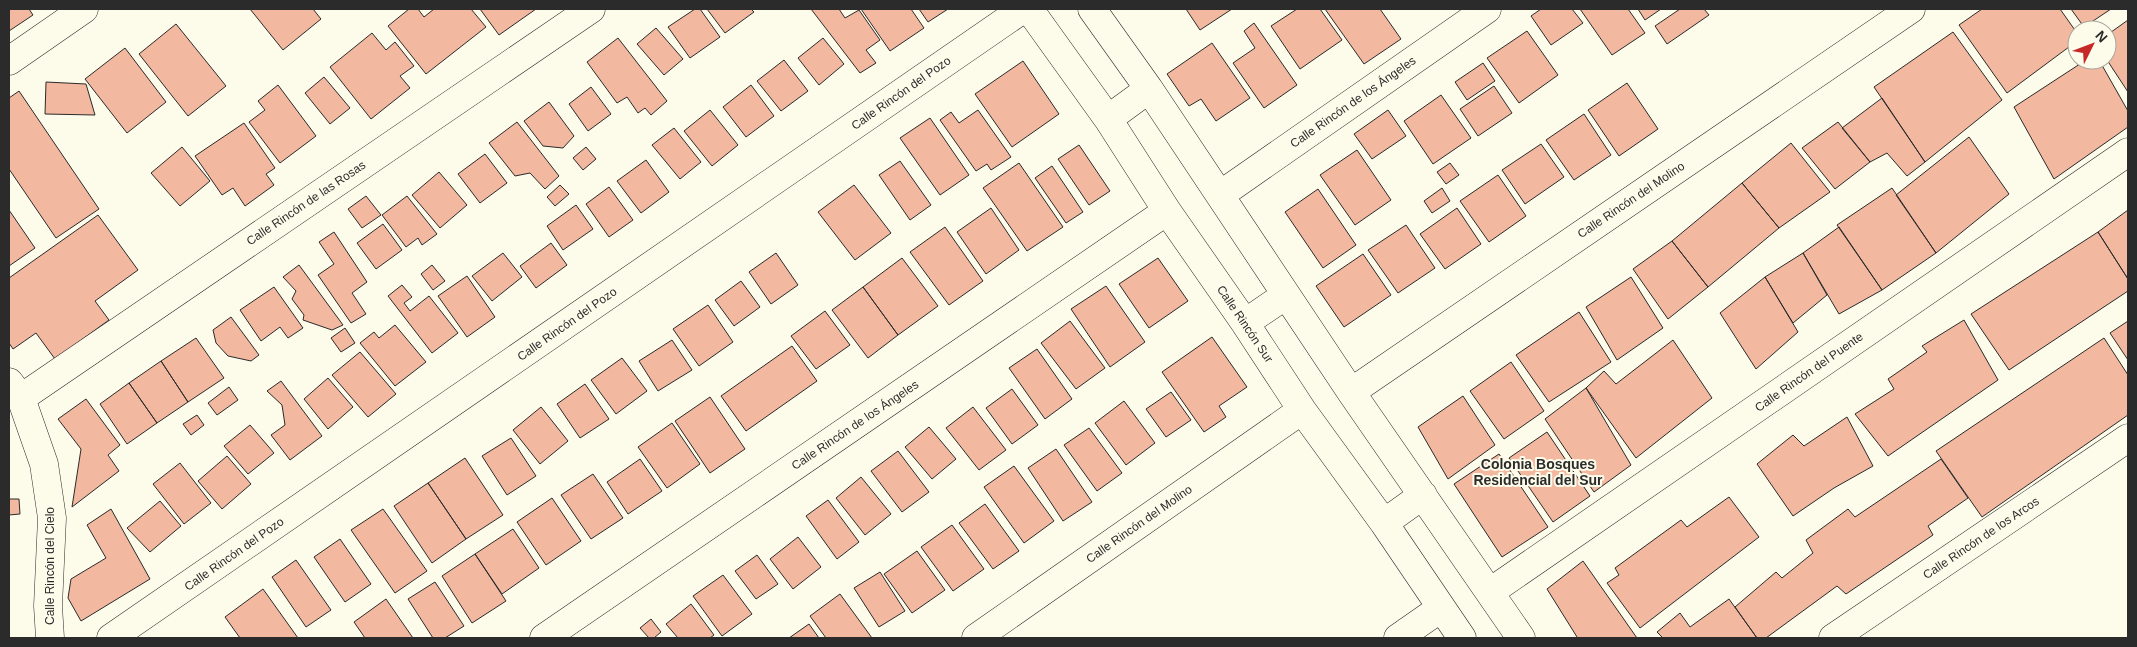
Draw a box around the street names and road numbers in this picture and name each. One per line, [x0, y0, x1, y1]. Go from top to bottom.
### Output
street label: Calle Rincón de los Ángeles [1287, 52, 1418, 151]
street label: Calle Rincón del Pozo [849, 53, 954, 133]
street label: Calle Rincón de las Rosas [244, 158, 368, 248]
street label: Calle Rincón del Molino [1575, 159, 1687, 241]
street label: Calle Rincón Sur [1214, 283, 1276, 365]
street label: Calle Rincón del Pozo [515, 284, 620, 364]
street label: Calle Rincón del Puente [1752, 329, 1866, 415]
street label: Calle Rincón de los Ángeles [788, 376, 921, 473]
street label: Calle Rincón del Molino [1083, 482, 1195, 566]
street label: Calle Rincón de los Arcos [1920, 494, 2042, 582]
street label: Calle Rincón del Cielo [43, 507, 57, 625]
street label: Calle Rincón del Pozo [182, 514, 287, 594]

